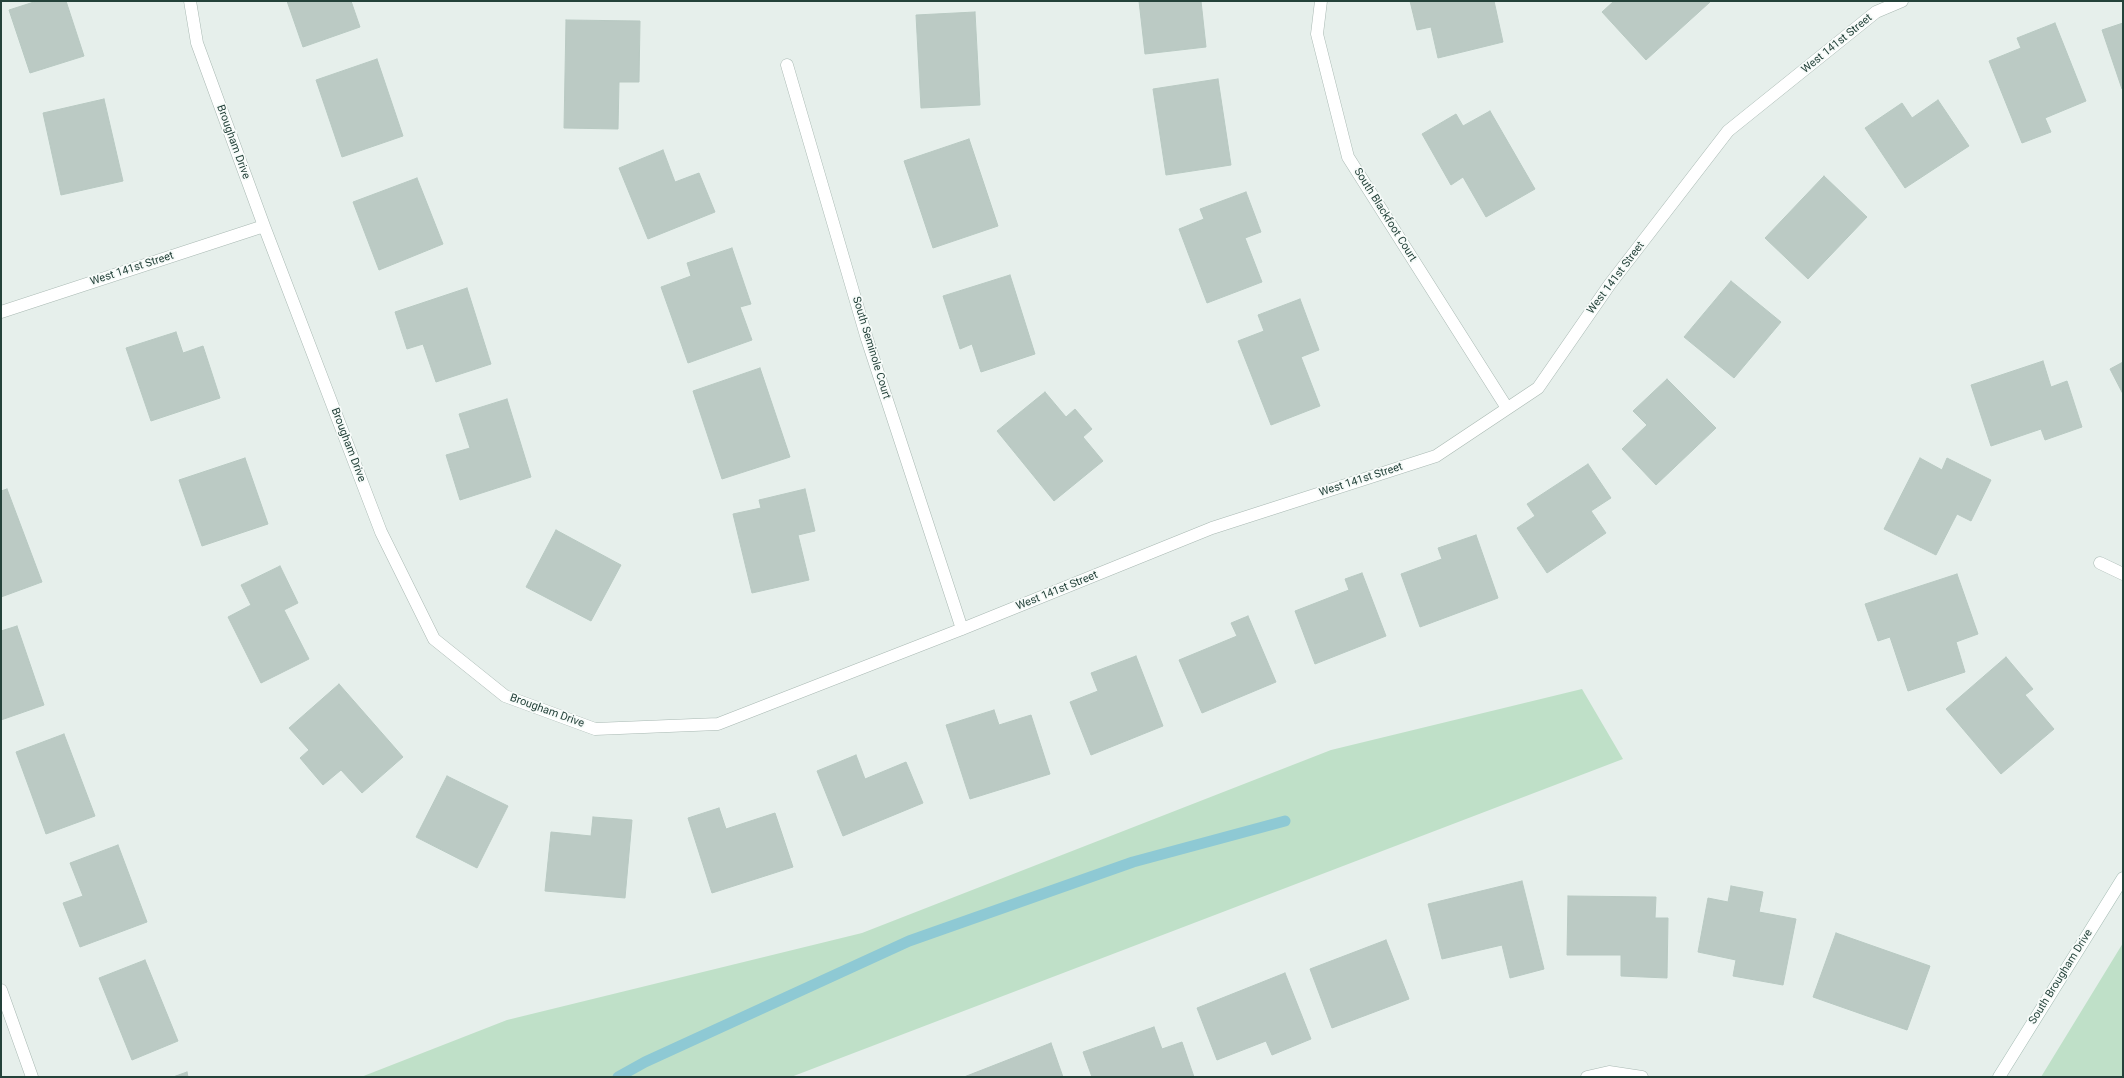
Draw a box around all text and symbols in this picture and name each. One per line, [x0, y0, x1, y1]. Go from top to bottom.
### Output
street label: West 141st Street [1799, 11, 1875, 77]
street label: Brougham Drive [213, 103, 253, 181]
street label: South Blackfoot Court [1351, 166, 1419, 264]
street label: West 141st Street [1585, 239, 1647, 317]
street label: West 141st Street [89, 249, 175, 289]
street label: South Seminole Court [849, 295, 893, 401]
street label: Brougham Drive [328, 406, 368, 484]
street label: West 141st Street [1318, 460, 1404, 500]
street label: West 141st Street [1014, 569, 1100, 613]
street label: Brougham Drive [508, 691, 586, 731]
street label: South Brougham Drive [2026, 927, 2096, 1027]

